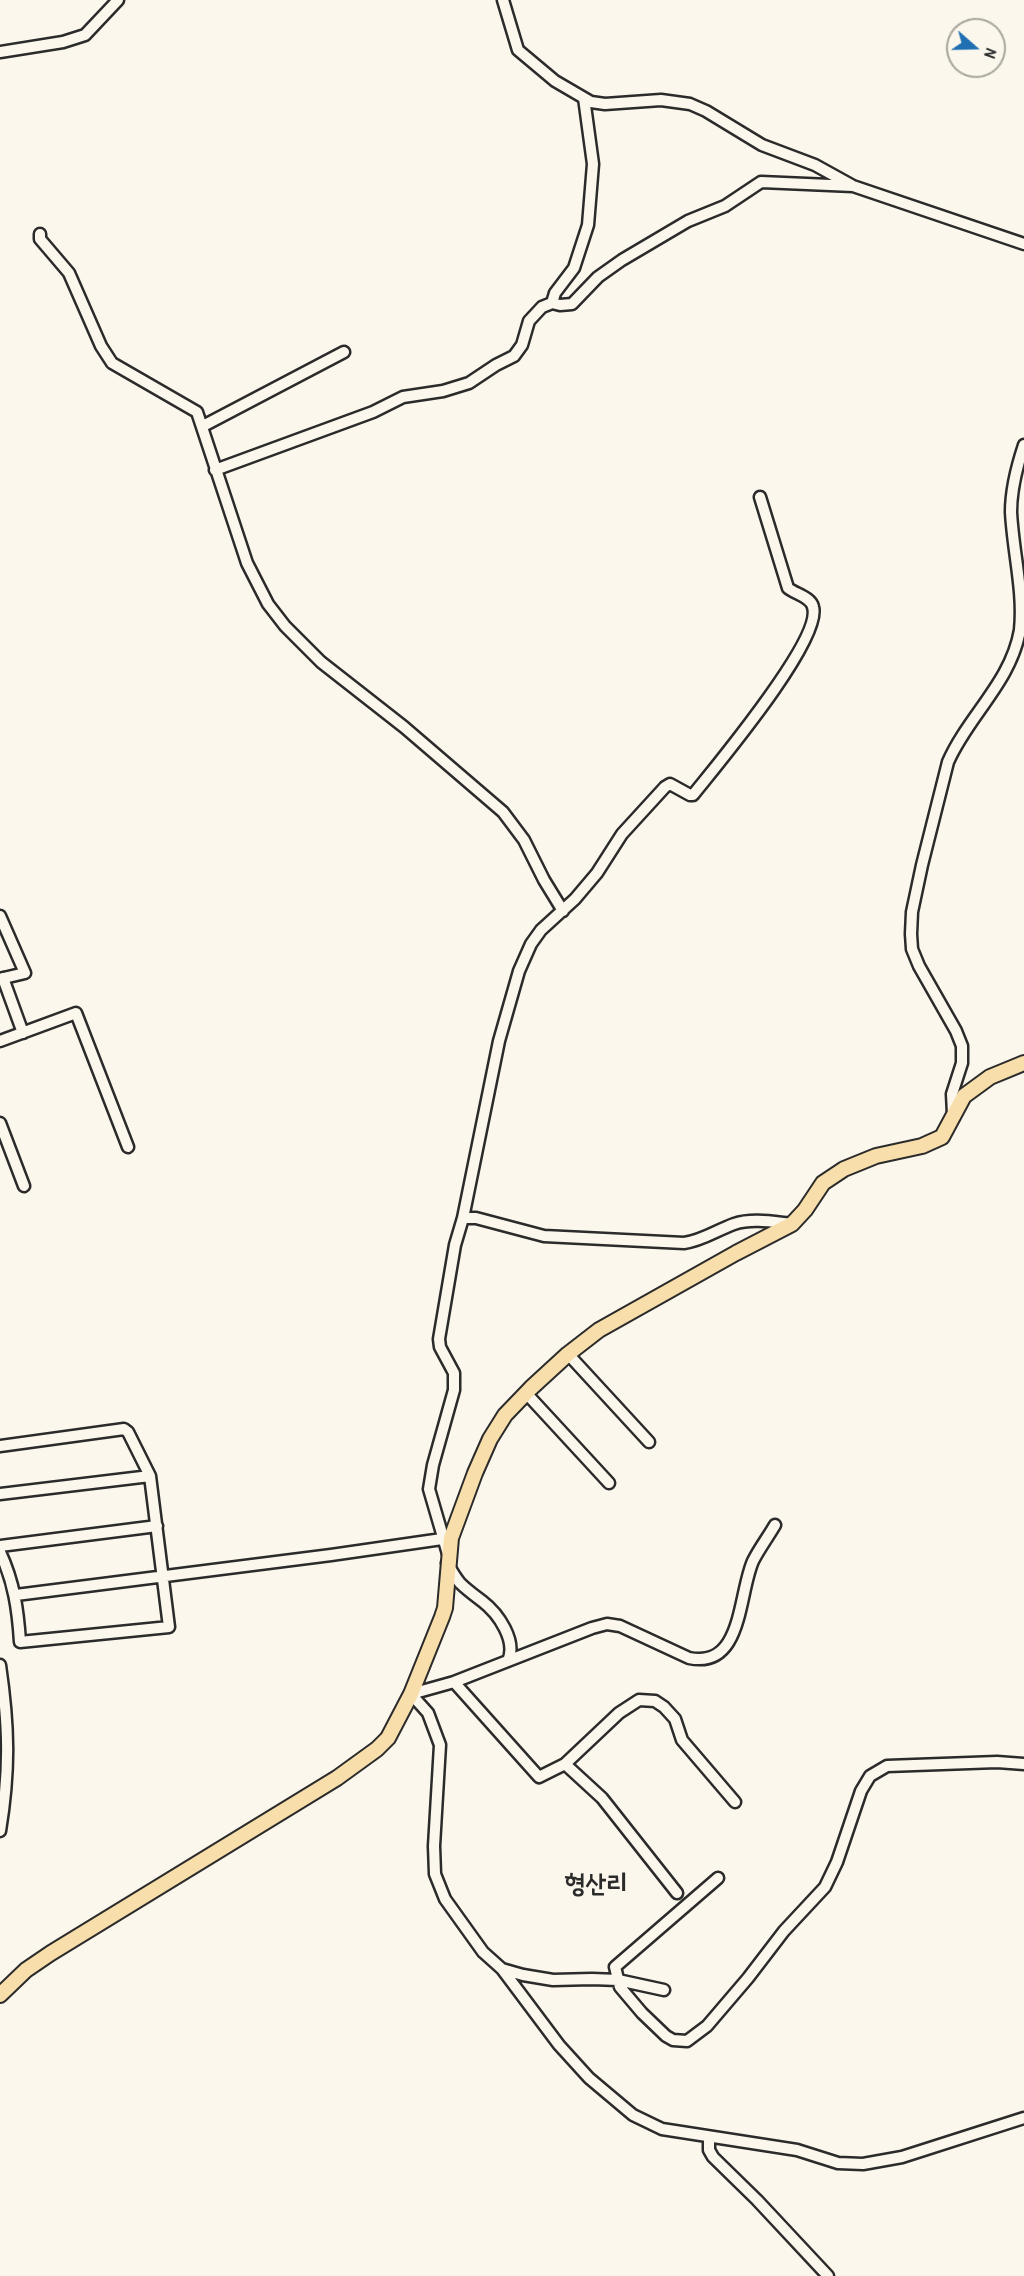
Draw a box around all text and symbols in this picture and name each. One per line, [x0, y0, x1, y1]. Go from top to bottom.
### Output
north arrow [946, 18, 1006, 78]
text: N [979, 46, 1003, 61]
district label: 형산리 [565, 1869, 627, 1901]

